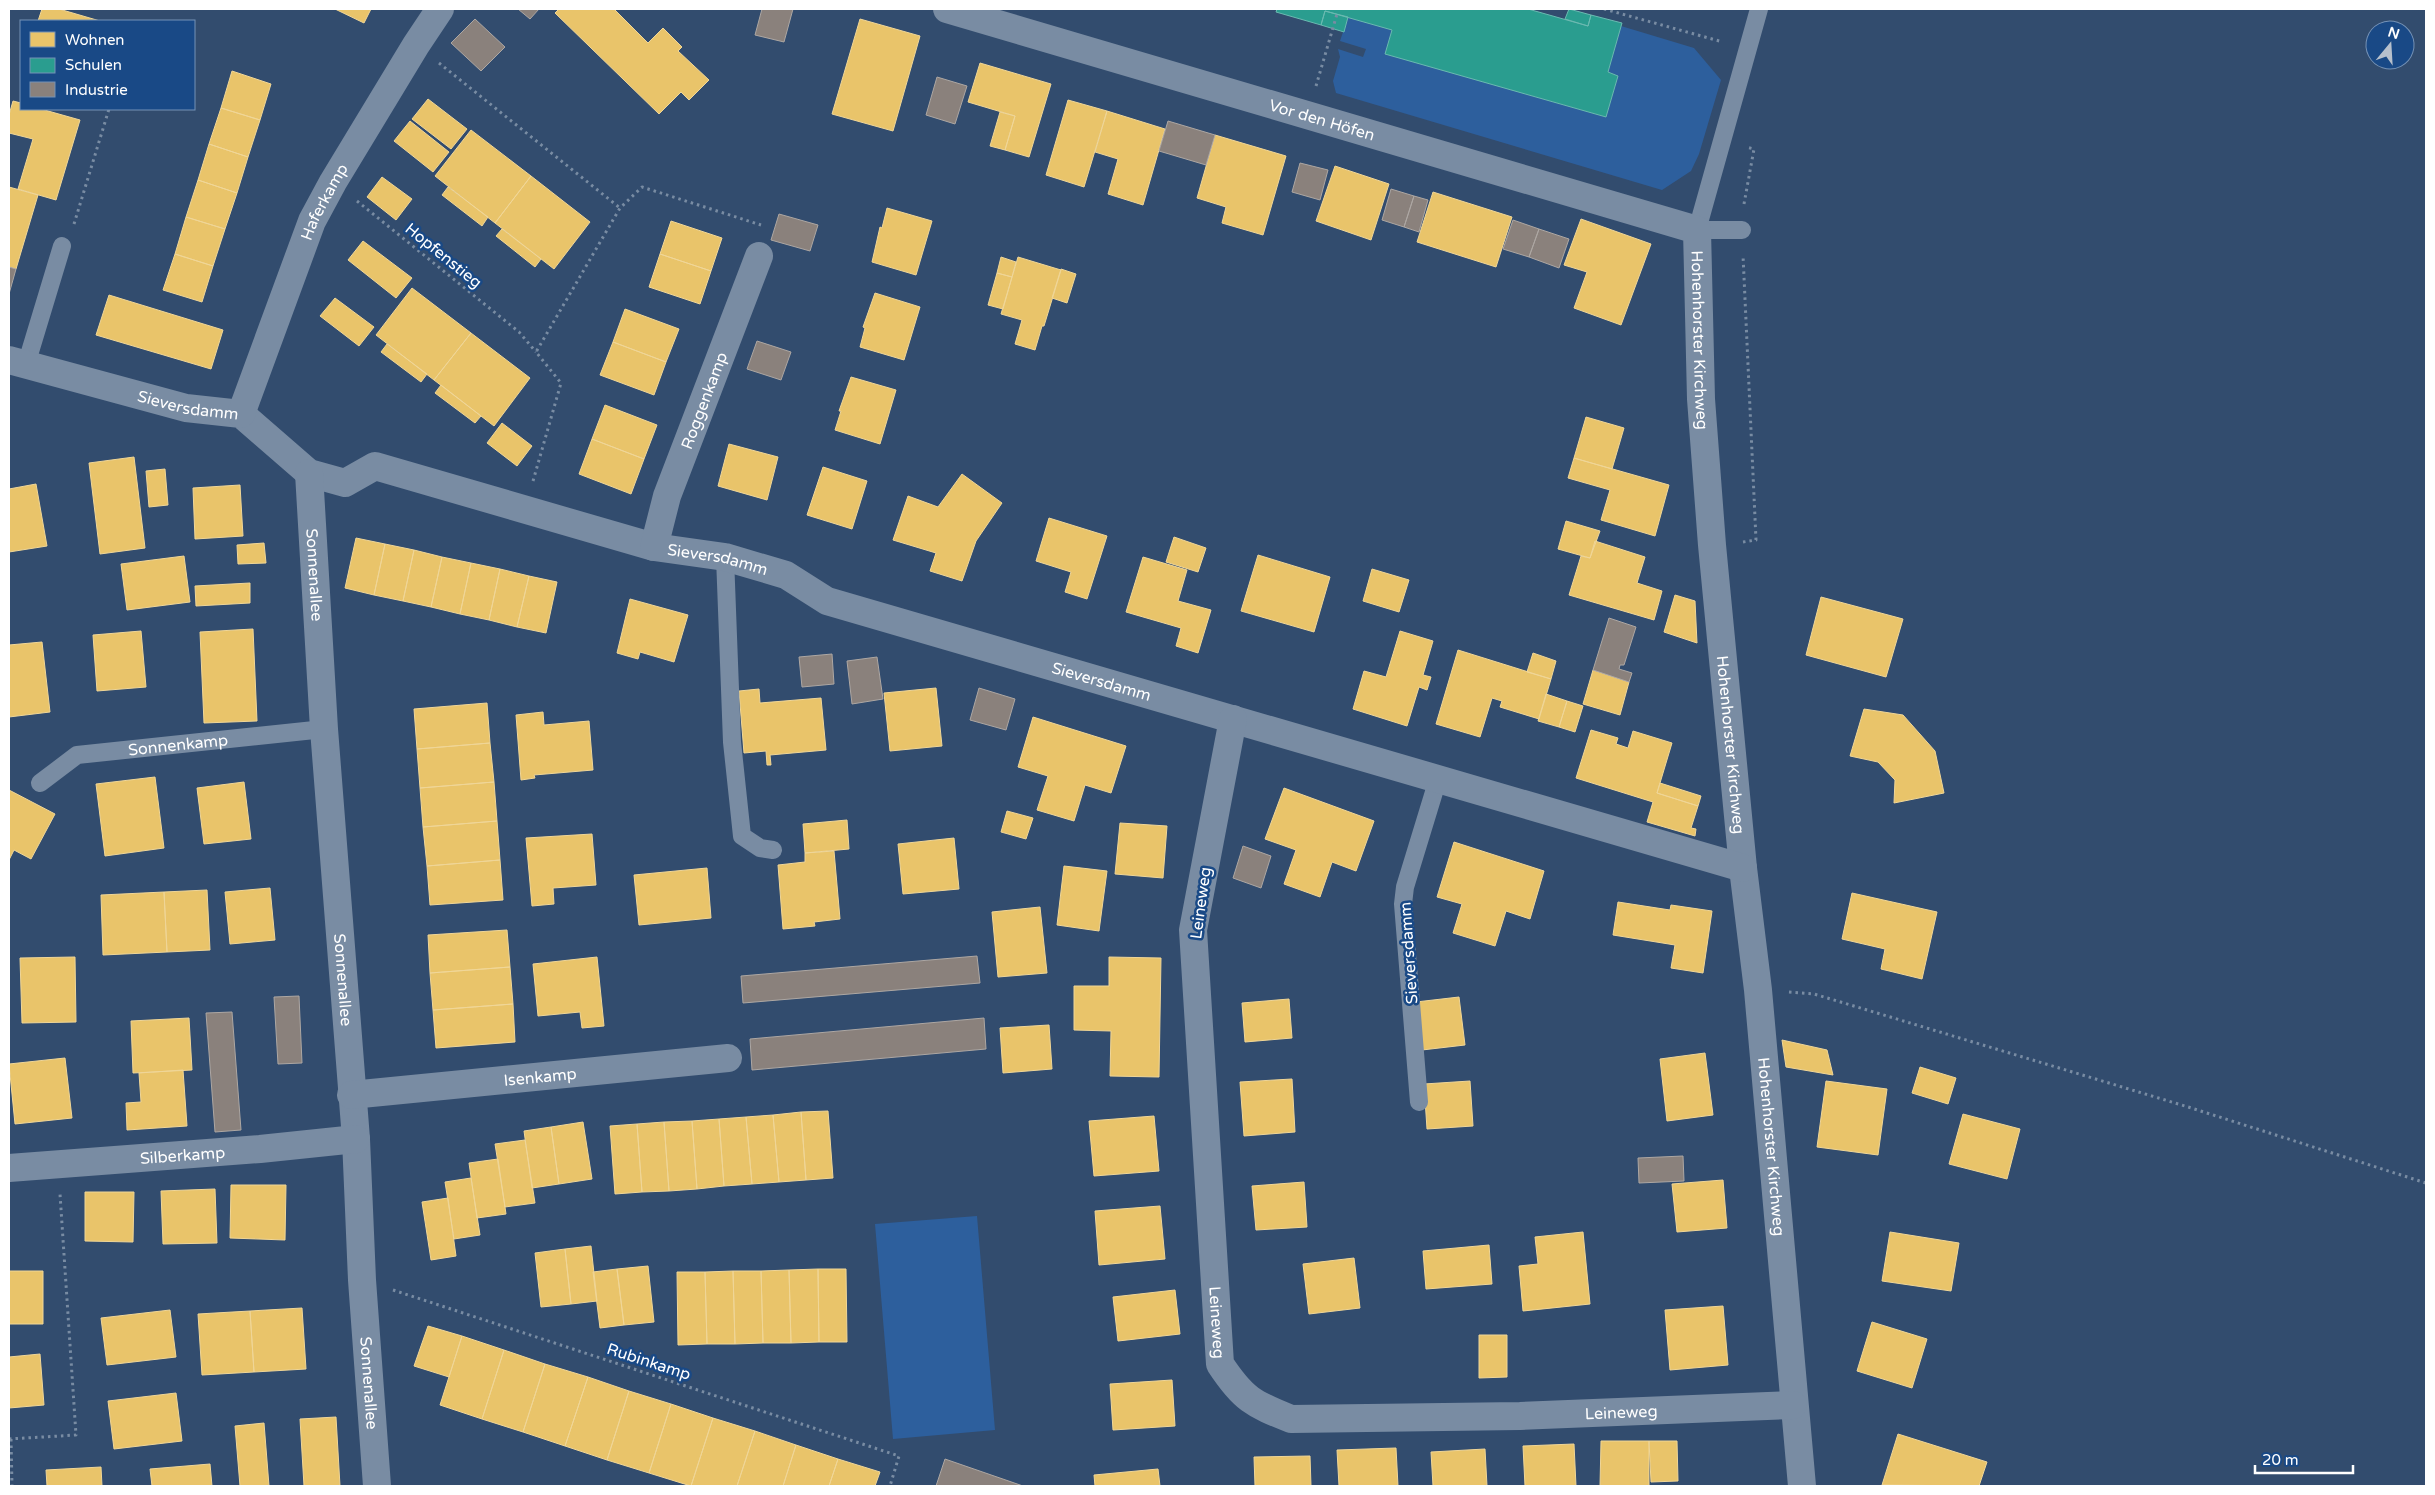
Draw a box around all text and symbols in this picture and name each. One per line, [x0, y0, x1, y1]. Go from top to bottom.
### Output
legend [20, 20, 195, 110]
north arrow [2365, 20, 2415, 70]
text: N [2386, 23, 2402, 43]
text: Wohnen [65, 31, 125, 49]
text: Schulen [65, 56, 122, 74]
text: Industrie [65, 81, 128, 99]
street label: Vor den Höfen [1266, 95, 1377, 146]
street label: Haferkamp [297, 160, 353, 243]
street label: Hopfenstieg [401, 219, 486, 293]
street label: Hohenhorster Kirchweg [1686, 250, 1712, 430]
street label: Roggenkamp [677, 349, 732, 452]
street label: Sieversdamm [135, 386, 240, 425]
street label: Sonnenallee [301, 528, 327, 622]
street label: Sieversdamm [666, 540, 770, 580]
street label: Hohenhorster Kirchweg [1712, 655, 1749, 835]
street label: Sieversdamm [1049, 658, 1153, 706]
street label: Sonnenkamp [127, 730, 229, 761]
street label: Leineweg [1186, 866, 1216, 941]
street label: Sieversdamm [1395, 901, 1423, 1005]
street label: Sonnenallee [329, 933, 356, 1027]
street label: Hohenhorster Kirchweg [1753, 1057, 1789, 1237]
street label: Isenkamp [503, 1064, 578, 1091]
street label: Silberkamp [139, 1143, 226, 1169]
street label: Leineweg [1204, 1286, 1229, 1359]
street label: Sonnenallee [355, 1336, 382, 1430]
street label: Rubinkamp [604, 1339, 693, 1385]
street label: Leineweg [1585, 1401, 1658, 1424]
scale bar [2255, 1442, 2352, 1474]
text: 20 m [2262, 1451, 2299, 1469]

